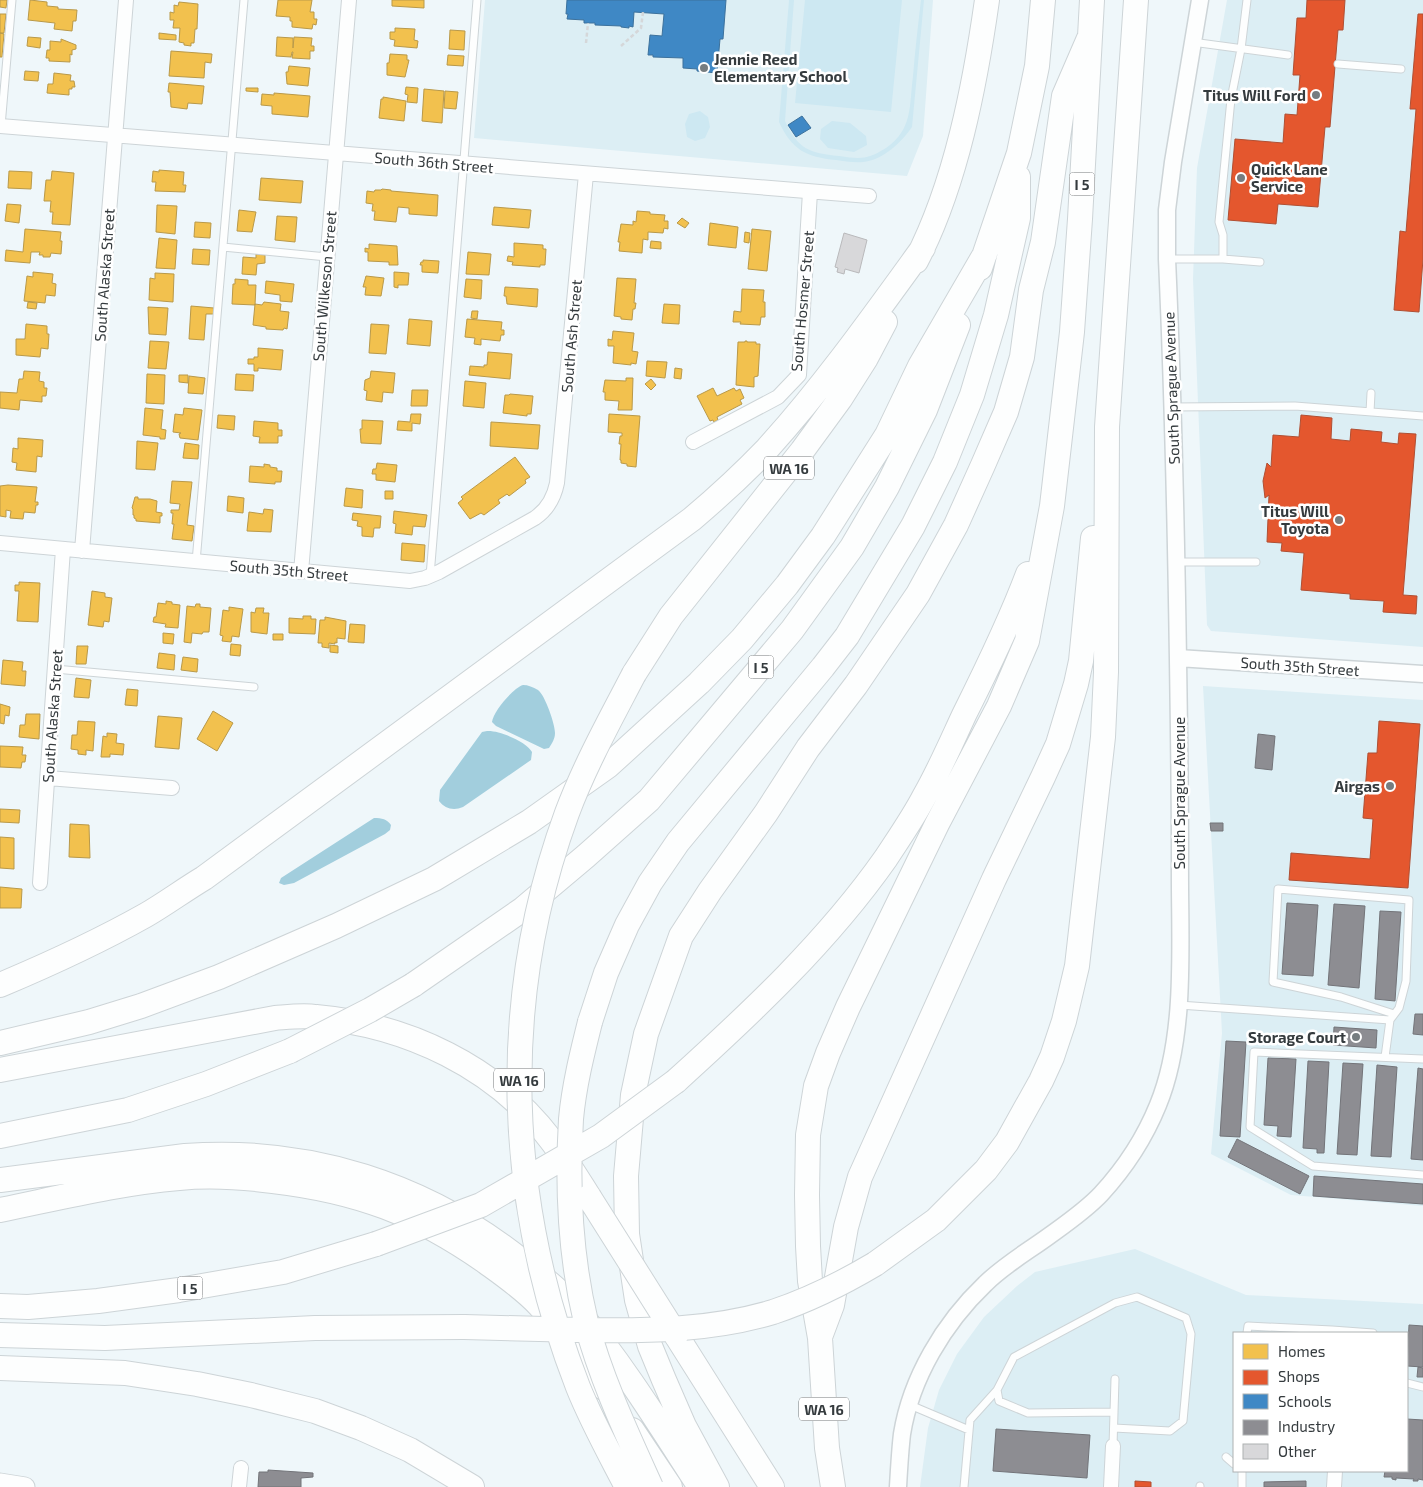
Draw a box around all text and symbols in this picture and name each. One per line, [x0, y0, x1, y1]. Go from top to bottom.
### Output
place label: Jennie Reed Elementary School [714, 50, 847, 86]
marker: Jennie Reed Elementary School [698, 62, 710, 74]
place label: Titus Will Ford [1203, 86, 1306, 104]
marker: Titus Will Ford [1310, 89, 1322, 101]
street label: South 36th Street [374, 148, 495, 176]
place label: Quick Lane Service [1251, 160, 1328, 195]
road number: I 5 [1070, 172, 1094, 195]
marker: Quick Lane Service [1235, 172, 1247, 184]
street label: South Alaska Street [90, 208, 118, 342]
street label: South Wilkeson Street [308, 210, 340, 362]
street label: South Hosmer Street [787, 230, 817, 372]
street label: South Ash Street [557, 278, 585, 393]
street label: South Sprague Avenue [1159, 311, 1183, 465]
road number: WA 16 [764, 456, 814, 479]
place label: Titus Will Toyota [1261, 502, 1329, 538]
marker: Titus Will Toyota [1333, 514, 1345, 526]
street label: South 35th Street [229, 556, 349, 584]
street label: South Alaska Street [38, 649, 66, 783]
street label: South 35th Street [1240, 653, 1360, 679]
road number: I 5 [748, 656, 774, 679]
street label: South Sprague Avenue [1170, 717, 1188, 869]
place label: Airgas [1335, 777, 1380, 795]
marker: Airgas [1384, 780, 1396, 792]
place label: Storage Court [1248, 1028, 1346, 1046]
marker: Storage Court [1350, 1031, 1362, 1043]
road number: WA 16 [494, 1068, 544, 1092]
road number: I 5 [178, 1276, 202, 1300]
legend [1233, 1332, 1408, 1472]
text: Homes [1278, 1342, 1325, 1360]
text: Shops [1278, 1367, 1320, 1385]
text: Schools [1278, 1392, 1332, 1410]
road number: WA 16 [799, 1398, 849, 1420]
text: Industry [1278, 1417, 1335, 1435]
text: Other [1278, 1442, 1317, 1460]

